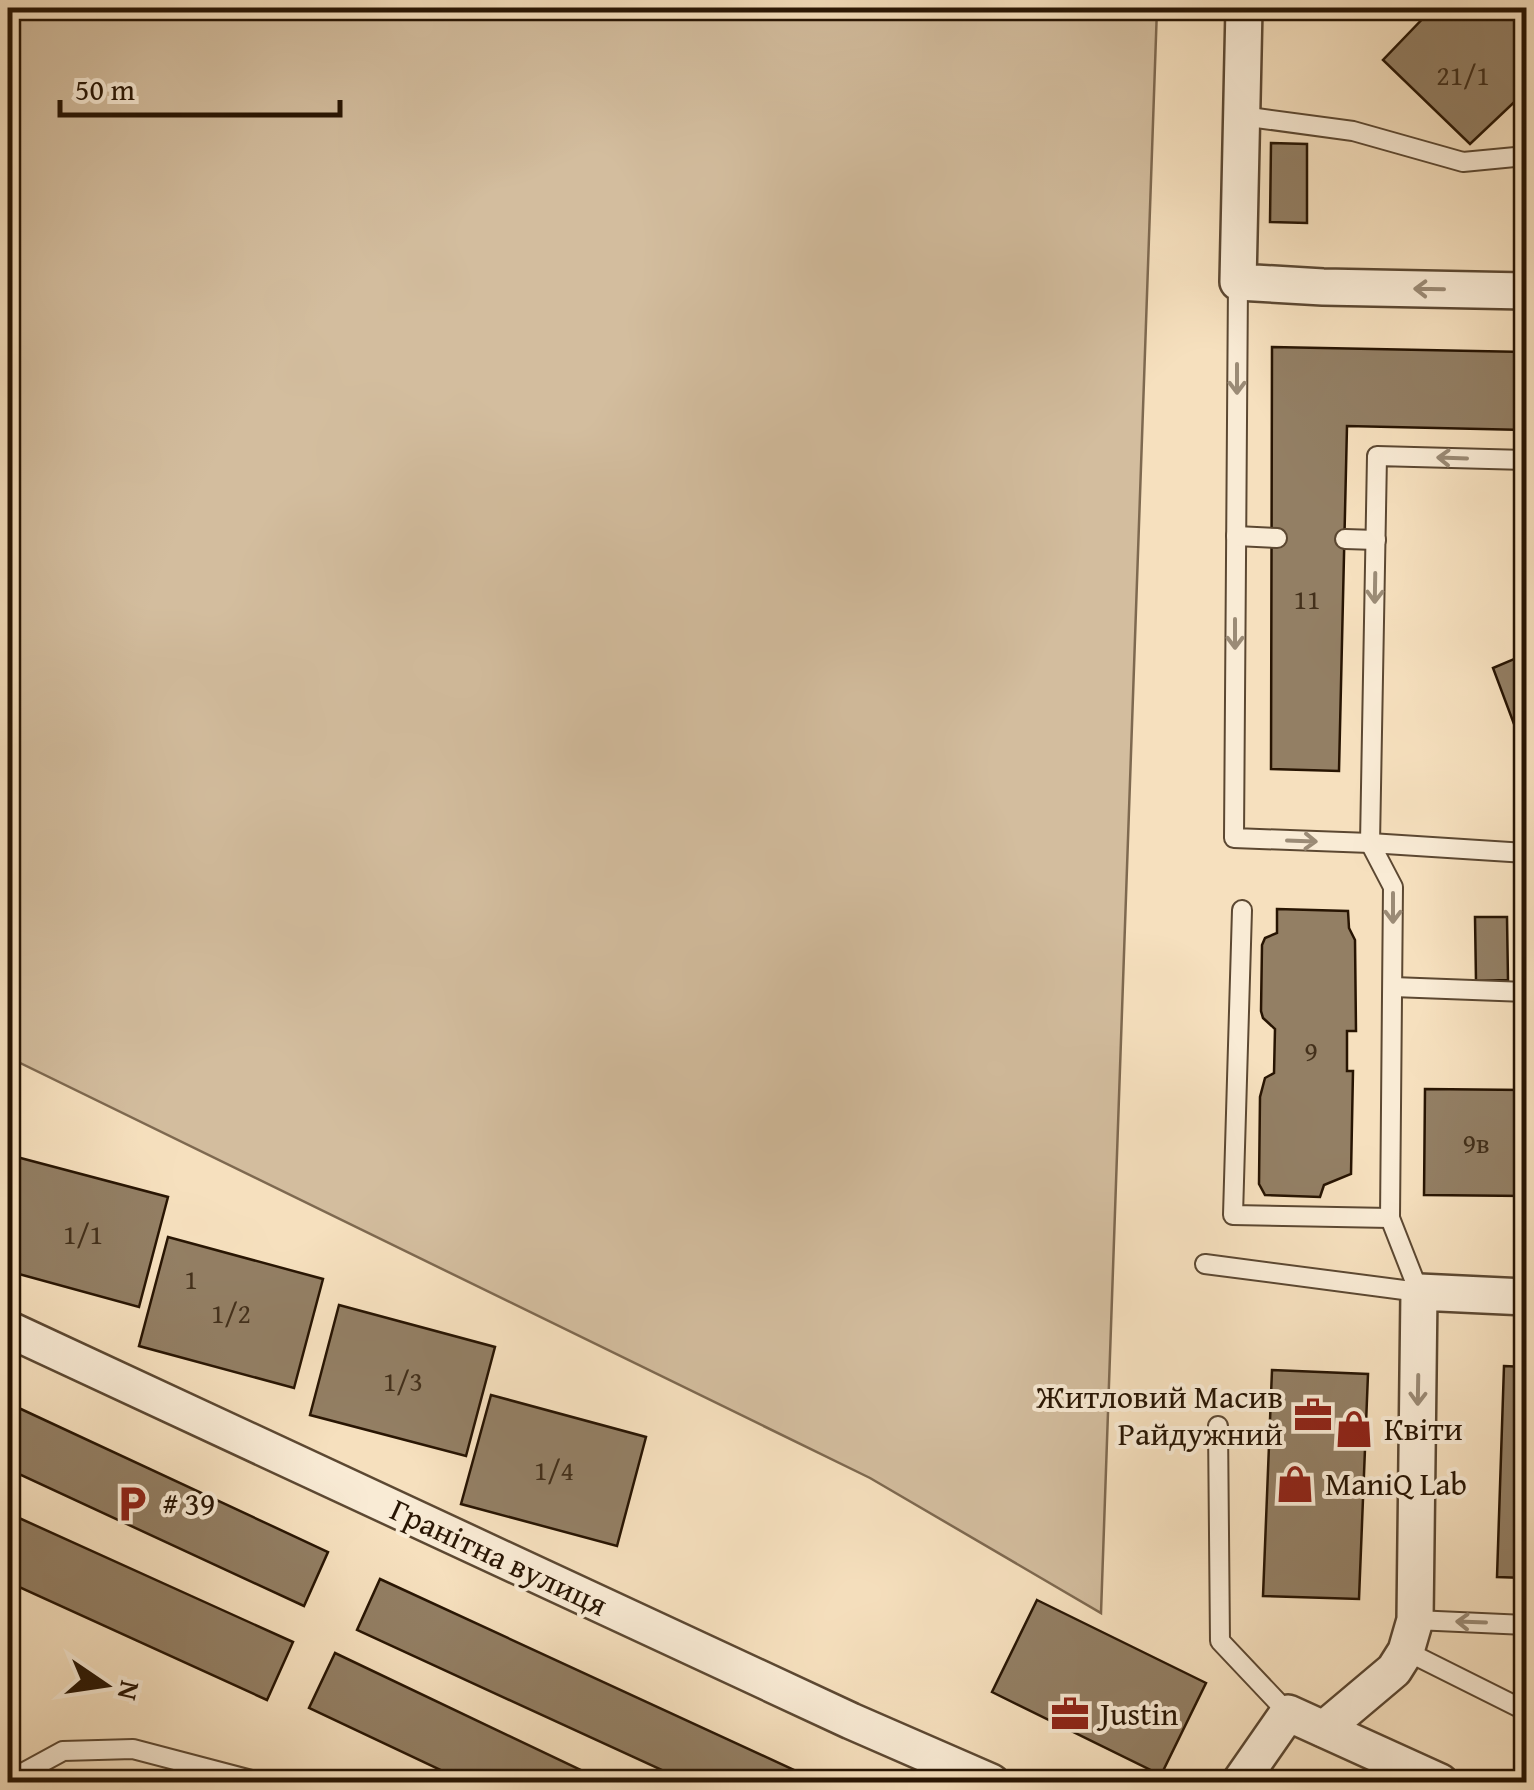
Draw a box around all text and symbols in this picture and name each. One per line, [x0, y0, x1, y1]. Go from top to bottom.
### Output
house number: 21/1 [1436, 54, 1490, 95]
scale bar [60, 55, 340, 117]
text: 50 m [75, 67, 135, 111]
one-way arrow [1414, 280, 1446, 299]
one-way arrow [1228, 362, 1246, 395]
one-way arrow [1436, 449, 1468, 468]
one-way arrow [1366, 572, 1384, 604]
house number: 11 [1294, 578, 1320, 619]
one-way arrow [1226, 616, 1244, 649]
one-way arrow [1286, 831, 1318, 850]
one-way arrow [1384, 892, 1402, 924]
house number: 9 [1304, 1030, 1318, 1071]
house number: 9в [1462, 1122, 1490, 1163]
house number: 1/1 [63, 1213, 103, 1254]
house number: 1 [184, 1258, 198, 1299]
house number: 1/2 [211, 1292, 251, 1333]
house number: 1/3 [383, 1360, 423, 1401]
place label: Житловий Масив Райдужний [1035, 1373, 1283, 1457]
one-way arrow [1408, 1373, 1427, 1405]
office icon: Житловий Масив Райдужний [1292, 1394, 1334, 1436]
place label: Квіти [1384, 1405, 1463, 1452]
shop icon: Квіти [1333, 1408, 1375, 1450]
house number: 1/4 [534, 1449, 574, 1490]
place label: ManiQ Lab [1325, 1460, 1467, 1507]
shop icon: ManiQ Lab [1274, 1463, 1316, 1505]
place label: # 39 [162, 1480, 215, 1527]
parking icon: # 39 [111, 1483, 153, 1525]
street label: Гранітна вулиця [383, 1486, 616, 1627]
one-way arrow [1455, 1613, 1487, 1632]
north arrow [55, 1635, 155, 1735]
text: N [108, 1677, 152, 1705]
place label: Justin [1096, 1690, 1178, 1737]
office icon: Justin [1049, 1693, 1091, 1735]

